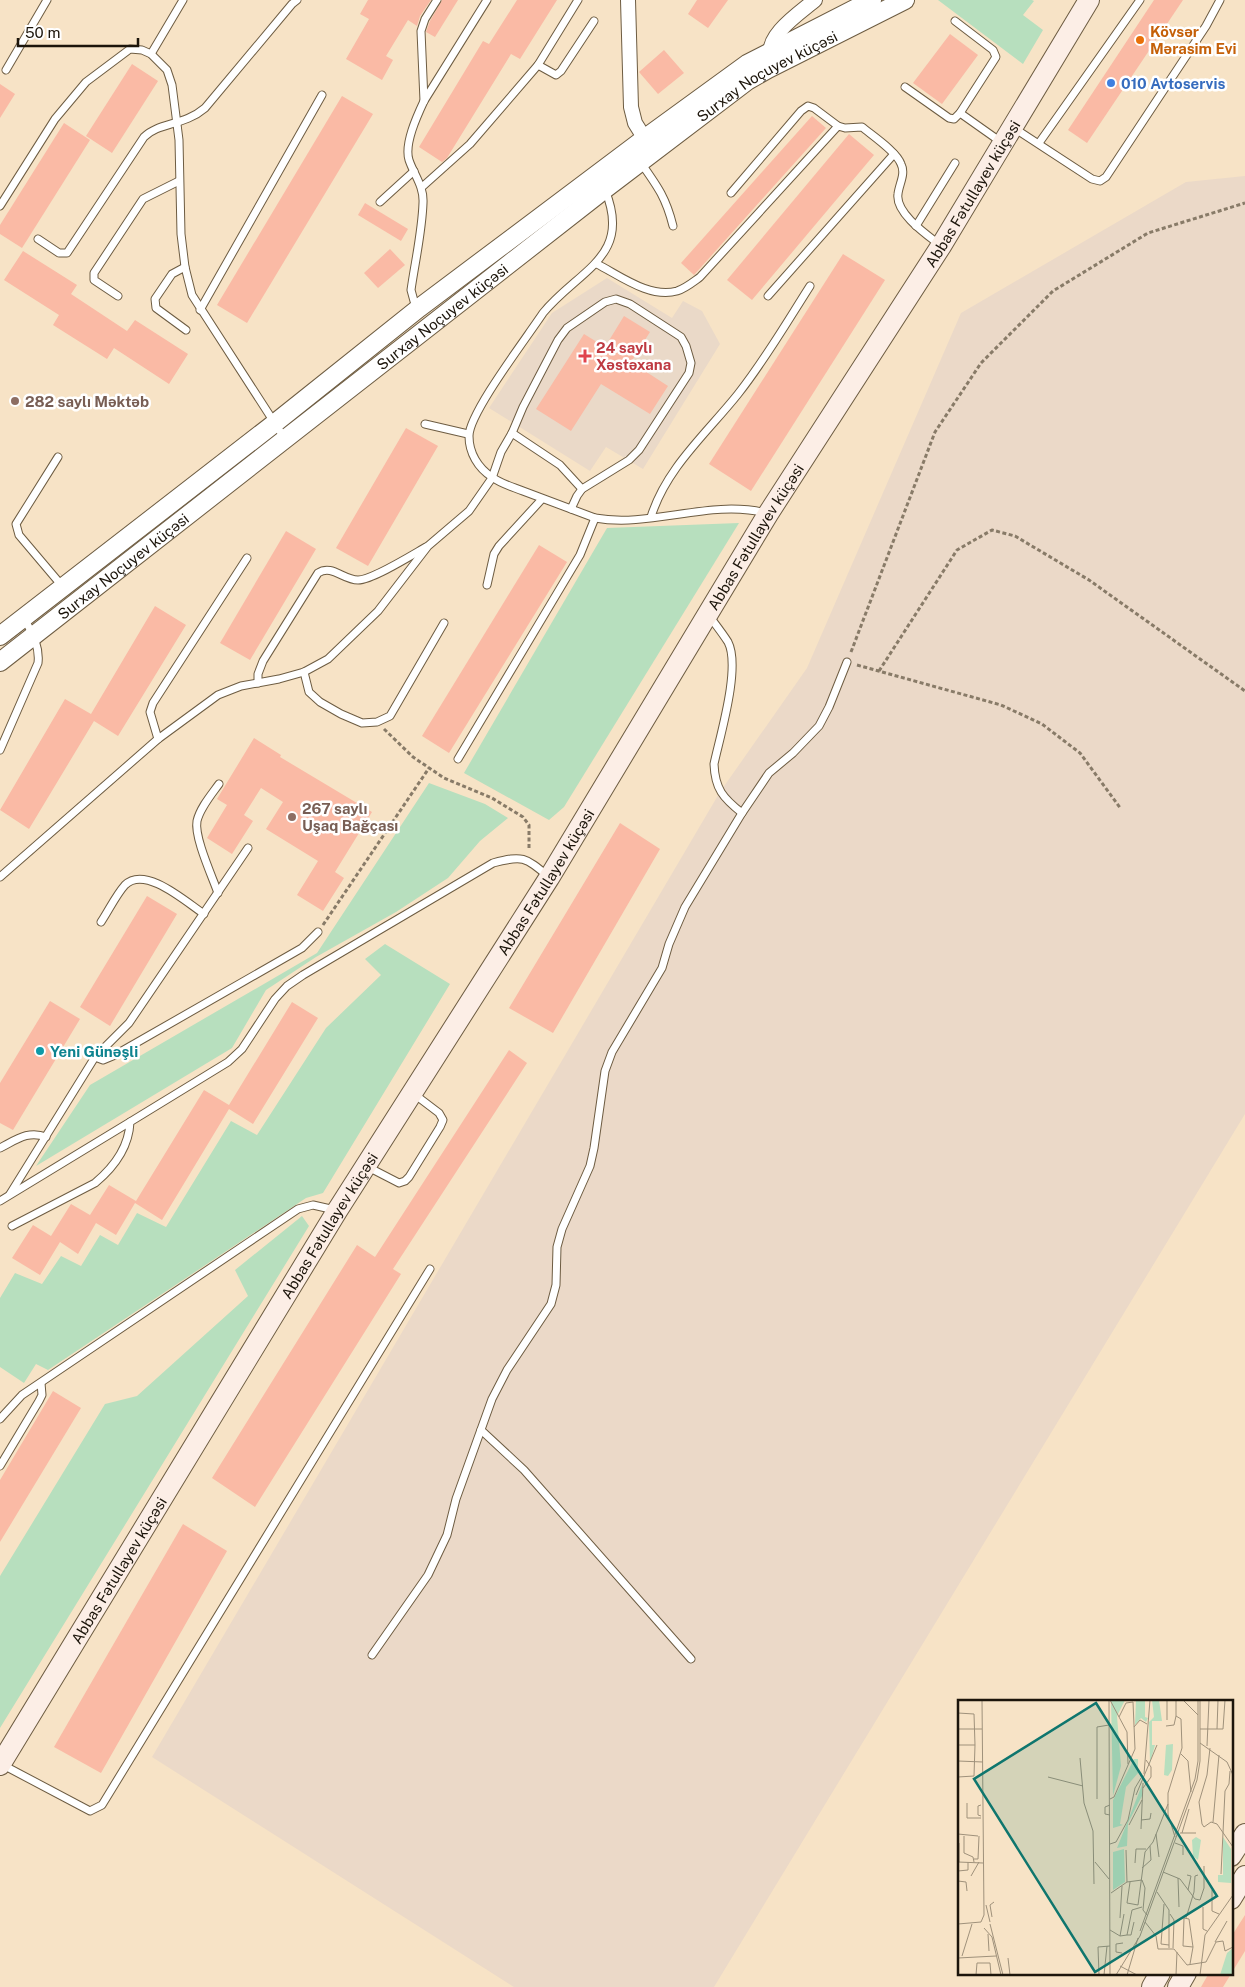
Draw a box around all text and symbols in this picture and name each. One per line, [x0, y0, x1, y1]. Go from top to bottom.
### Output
scale bar [18, 15, 138, 47]
place label: Kövsər Mərasim Evi [1150, 23, 1237, 57]
text: 50 m [25, 24, 60, 41]
street label: Surxay Noçuyev küçəsi [693, 27, 840, 125]
marker: Kövsər Mərasim Evi [1134, 34, 1146, 46]
place label: 010 Avtoservis [1121, 75, 1225, 92]
marker: 010 Avtoservis [1105, 77, 1117, 89]
street label: Abbas Fətullayev küçəsi [921, 117, 1023, 270]
street label: Surxay Noçuyev küçəsi [373, 260, 511, 373]
place label: 24 saylı Xəstəxana [596, 339, 671, 373]
marker: 24 saylı Xəstəxana [578, 349, 592, 363]
place label: 282 saylı Məktəb [25, 393, 149, 410]
marker: 282 saylı Məktəb [9, 395, 21, 407]
street label: Abbas Fətullayev küçəsi [704, 460, 807, 613]
street label: Surxay Noçuyev küçəsi [54, 509, 192, 622]
place label: 267 saylı Uşaq Bağçası [302, 800, 398, 834]
street label: Abbas Fətullayev küçəsi [494, 806, 597, 958]
marker: 267 saylı Uşaq Bağçası [286, 811, 298, 823]
place label: Yeni Günəşli [50, 1043, 138, 1060]
marker: Yeni Günəşli [34, 1045, 46, 1057]
street label: Abbas Fətullayev küçəsi [277, 1149, 381, 1301]
street label: Abbas Fətullayev küçəsi [67, 1494, 170, 1647]
inset map [958, 1700, 1232, 1974]

